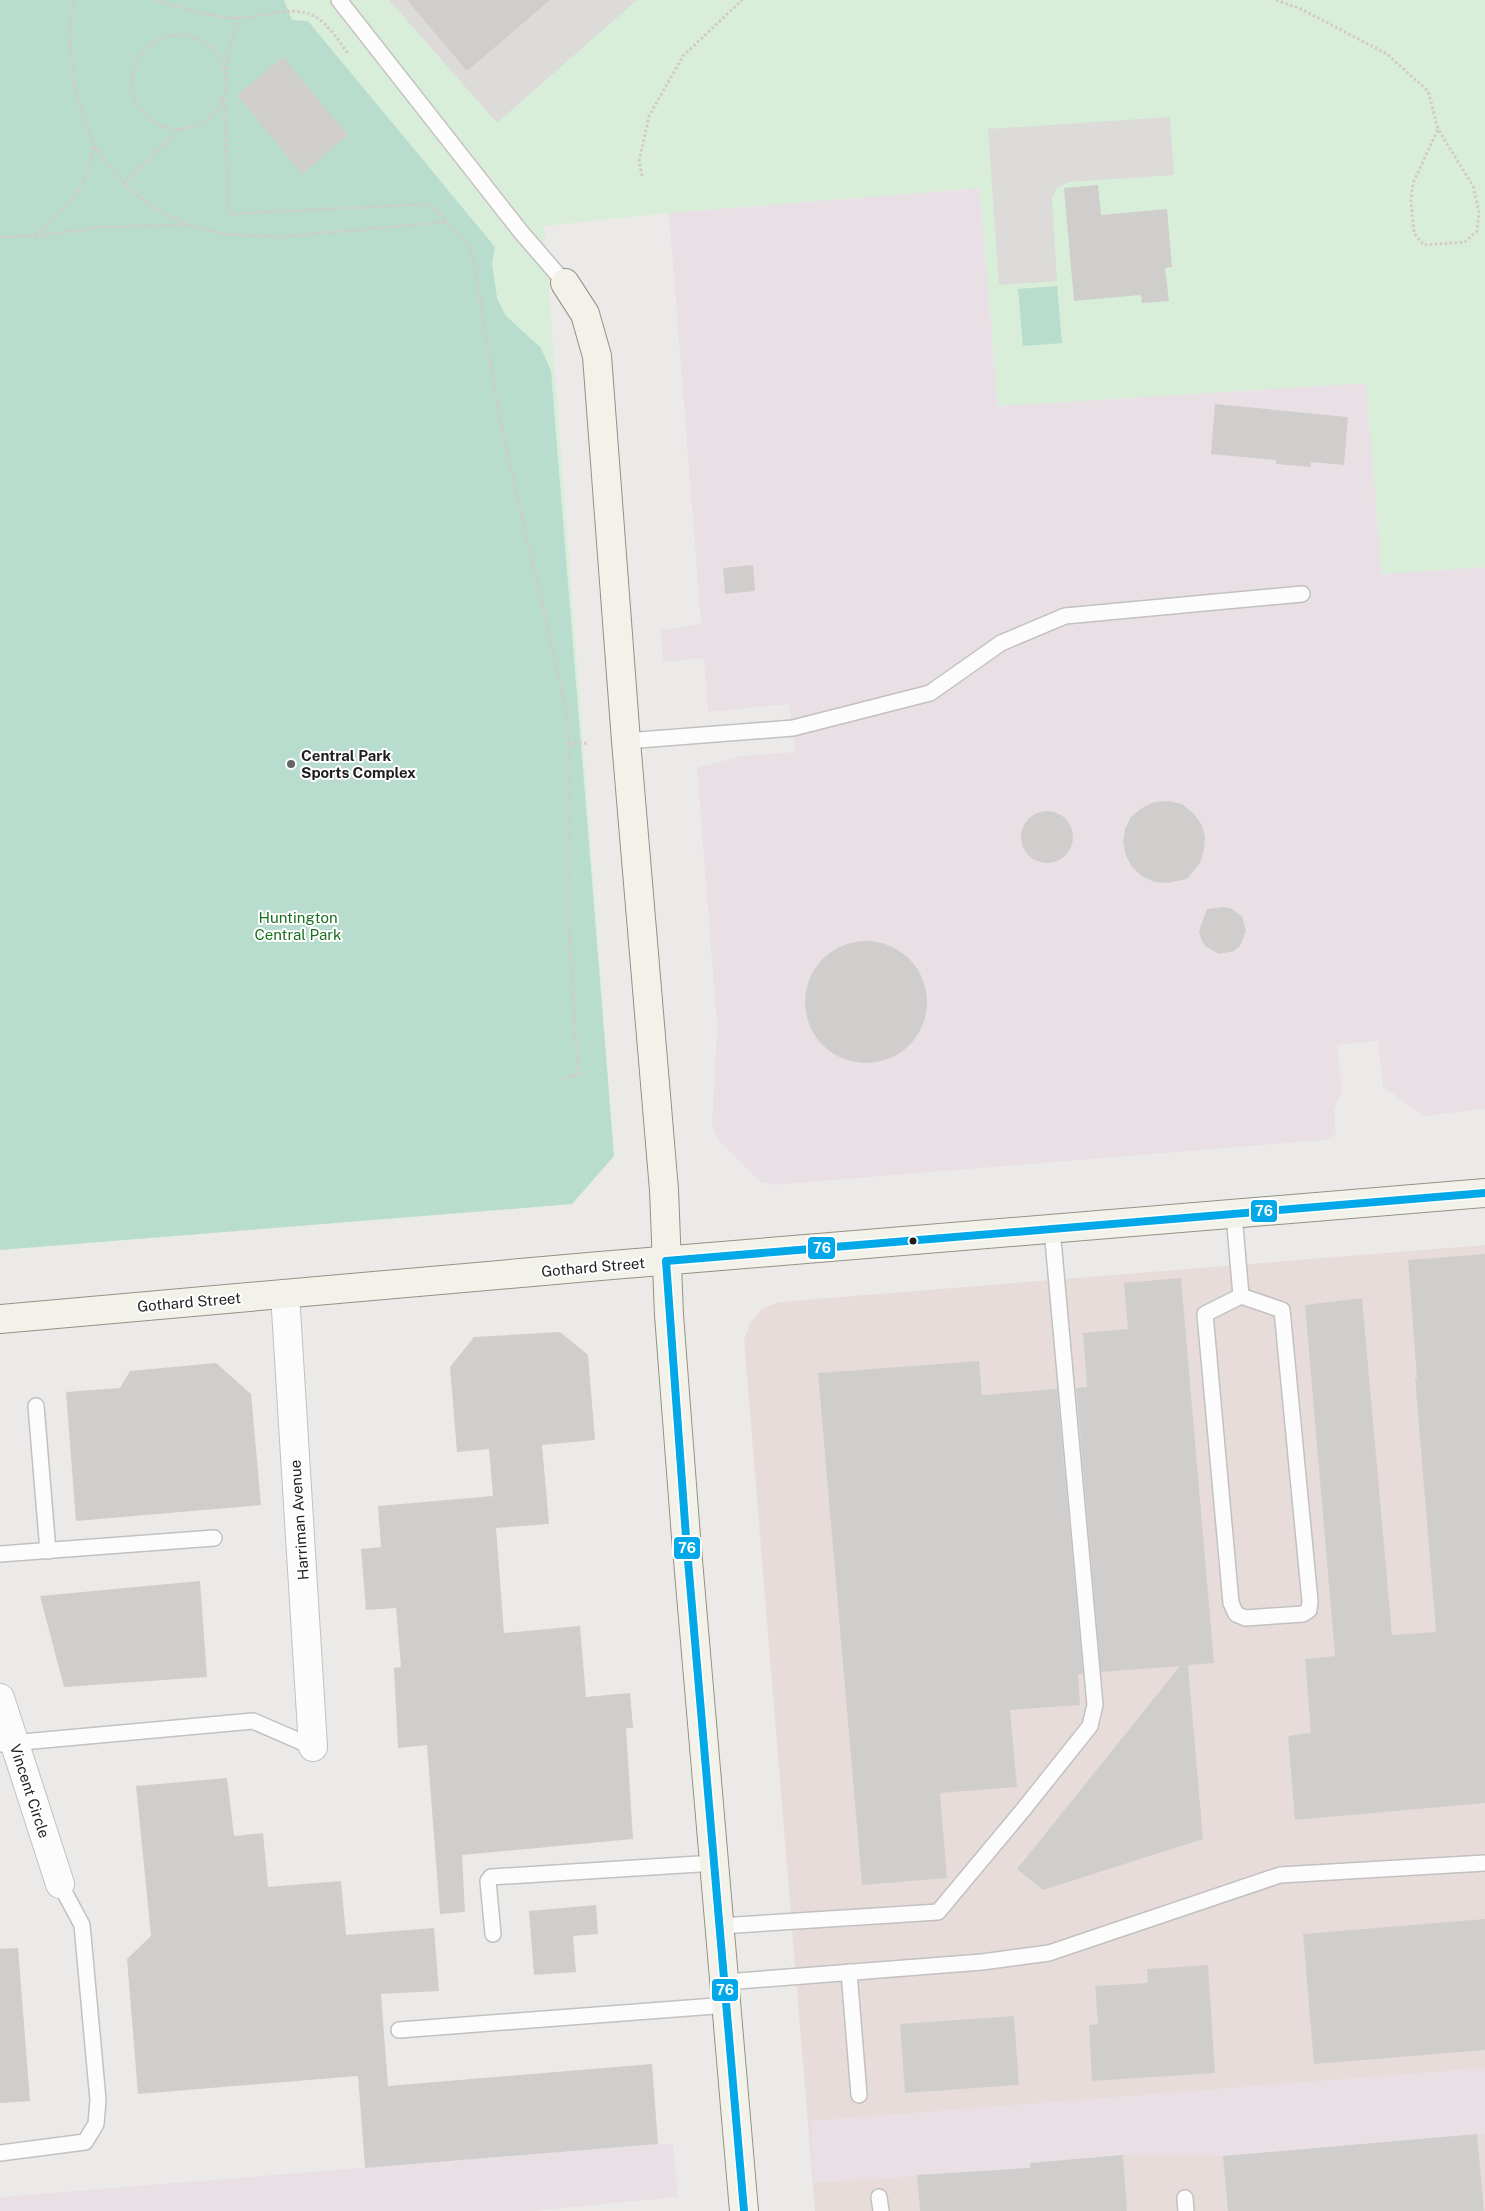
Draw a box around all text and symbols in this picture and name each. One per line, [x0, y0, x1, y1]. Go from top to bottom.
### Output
place label: Central Park Sports Complex [301, 747, 416, 781]
marker: Central Park Sports Complex [285, 758, 297, 770]
park label: Huntington Central Park [254, 909, 342, 943]
line badge: 76 [1250, 1199, 1278, 1223]
text: 76 [1255, 1203, 1273, 1219]
line badge: 76 [807, 1236, 836, 1260]
unlabelled marker [908, 1236, 918, 1246]
text: 76 [813, 1240, 831, 1256]
street label: Gothard Street [540, 1254, 646, 1280]
street label: Gothard Street [136, 1289, 242, 1315]
street label: Harriman Avenue [286, 1459, 312, 1581]
line badge: 76 [673, 1536, 701, 1560]
text: 76 [678, 1540, 696, 1556]
street label: Vincent Circle [7, 1742, 53, 1840]
line badge: 76 [711, 1978, 739, 2002]
text: 76 [716, 1982, 734, 1998]

